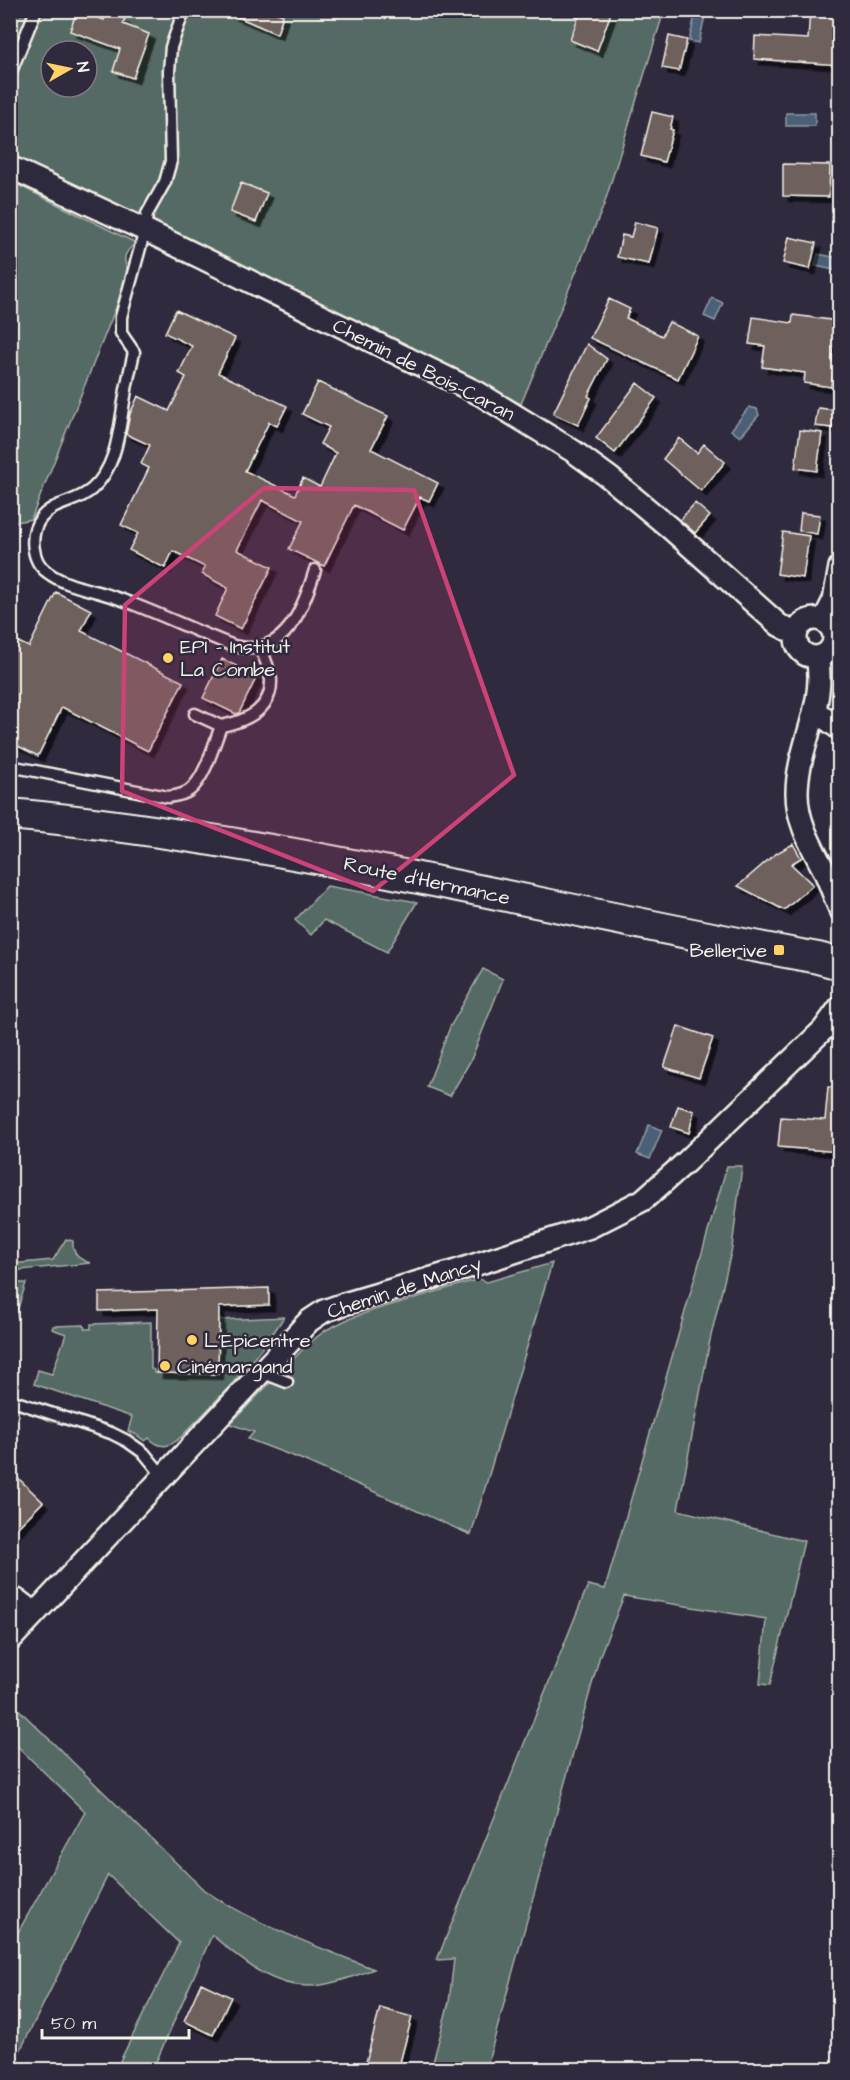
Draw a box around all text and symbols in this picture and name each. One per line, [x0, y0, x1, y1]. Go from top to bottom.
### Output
north arrow [39, 39, 99, 99]
text: N [71, 60, 94, 73]
street label: Chemin de Bois-Caran [328, 312, 519, 428]
place label: EPI - Institut La Combe [180, 633, 290, 684]
marker: EPI - Institut La Combe [161, 651, 175, 665]
street label: Route d'Hermance [341, 850, 513, 912]
place label: Bellerive [690, 937, 767, 965]
marker: Bellerive [772, 943, 786, 957]
street label: Chemin de Mancy [323, 1250, 485, 1327]
place label: L'Epicentre [204, 1327, 311, 1355]
marker: L'Epicentre [185, 1333, 199, 1347]
place label: Cinémargand [177, 1353, 293, 1382]
marker: Cinémargand [158, 1359, 172, 1373]
scale bar [42, 2002, 189, 2040]
text: 50 m [51, 2011, 96, 2036]

